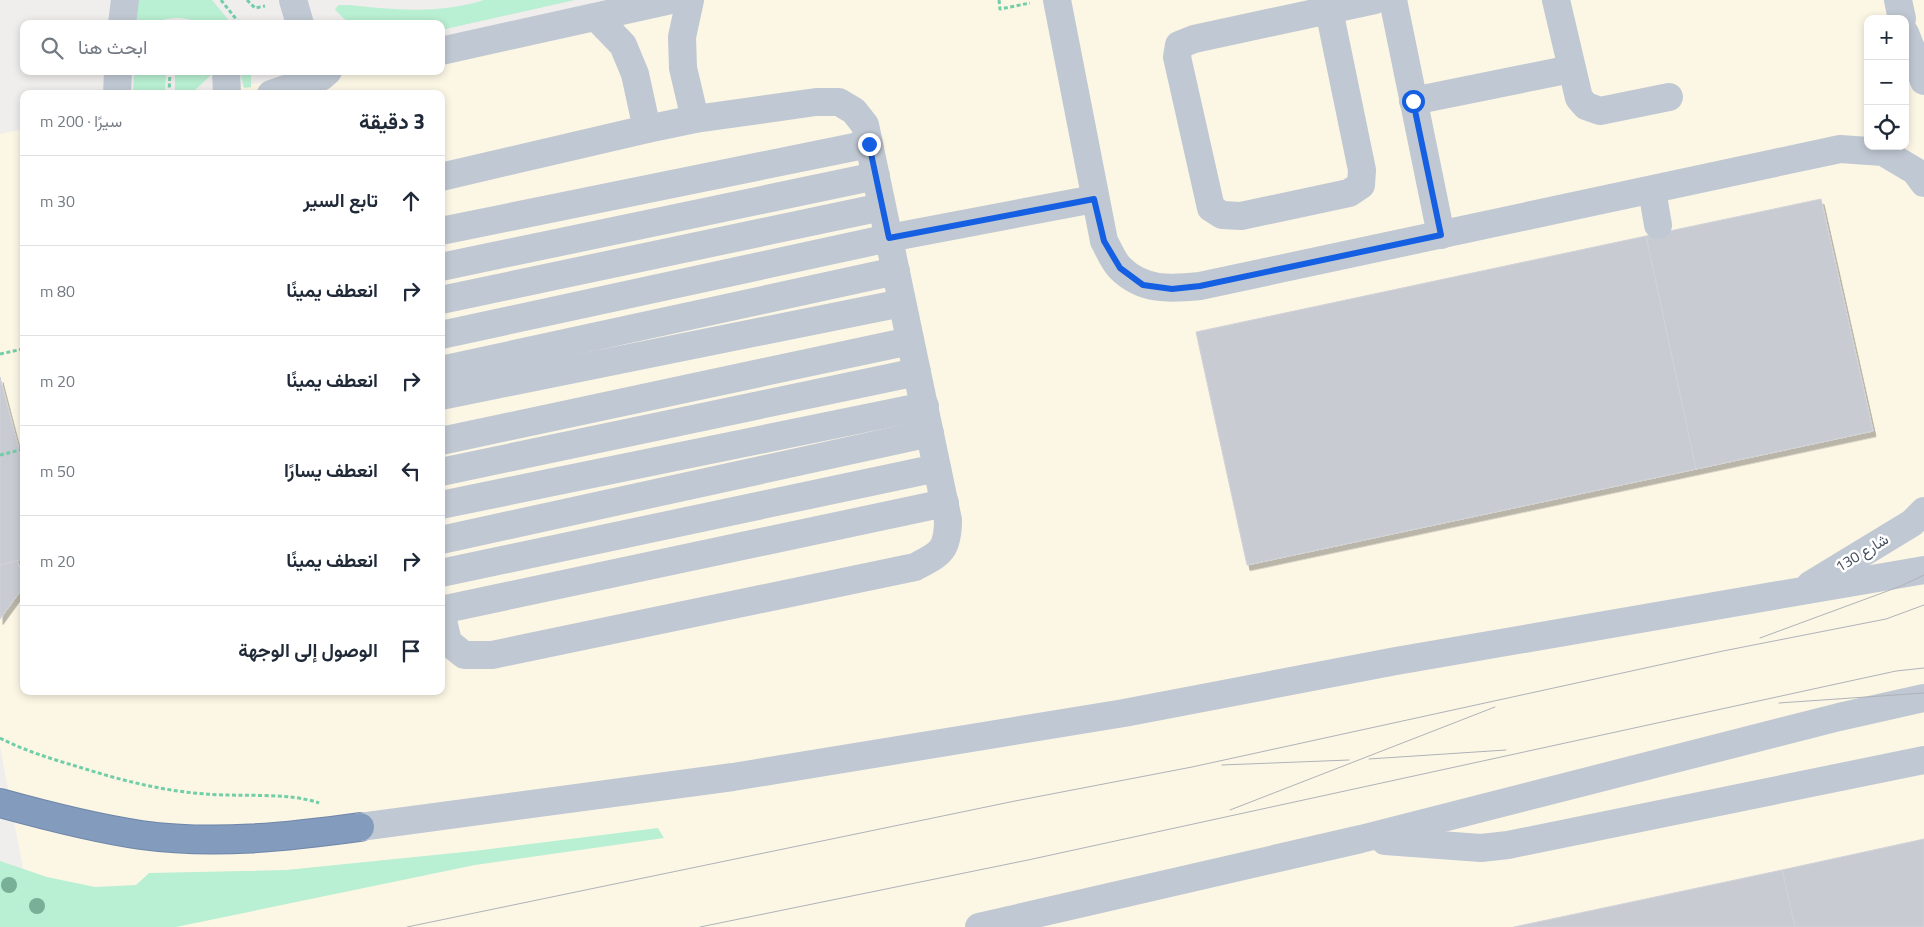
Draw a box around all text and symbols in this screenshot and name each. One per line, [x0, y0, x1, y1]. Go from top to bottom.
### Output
map controls [1864, 15, 1909, 150]
button: + [1864, 15, 1909, 60]
search box [20, 20, 445, 75]
text: ابحث هنا [78, 32, 147, 61]
icon: search [38, 34, 66, 62]
button: − [1864, 60, 1909, 105]
route start [1402, 90, 1425, 113]
text: 3 دقيقة [359, 105, 425, 137]
button: locate [1864, 105, 1909, 150]
text: سيرًا · 200 m [40, 109, 122, 133]
route end [858, 133, 881, 156]
text: تابع السير [303, 185, 378, 214]
icon: ahead [397, 187, 425, 215]
text: 30 m [40, 189, 75, 213]
text: انعطف يمينًا [286, 275, 378, 304]
icon: right [397, 277, 425, 305]
text: 80 m [40, 279, 75, 303]
text: انعطف يمينًا [286, 365, 378, 394]
icon: right [397, 367, 425, 395]
text: 20 m [40, 369, 75, 393]
text: انعطف يسارًا [284, 455, 378, 484]
icon: left [397, 457, 425, 485]
text: 50 m [40, 459, 75, 483]
street label: شارع 130 [1831, 528, 1893, 578]
text: انعطف يمينًا [286, 545, 378, 574]
icon: right [397, 547, 425, 575]
text: 20 m [40, 549, 75, 573]
text: الوصول إلى الوجهة [238, 635, 378, 664]
icon: arrive [397, 637, 425, 665]

